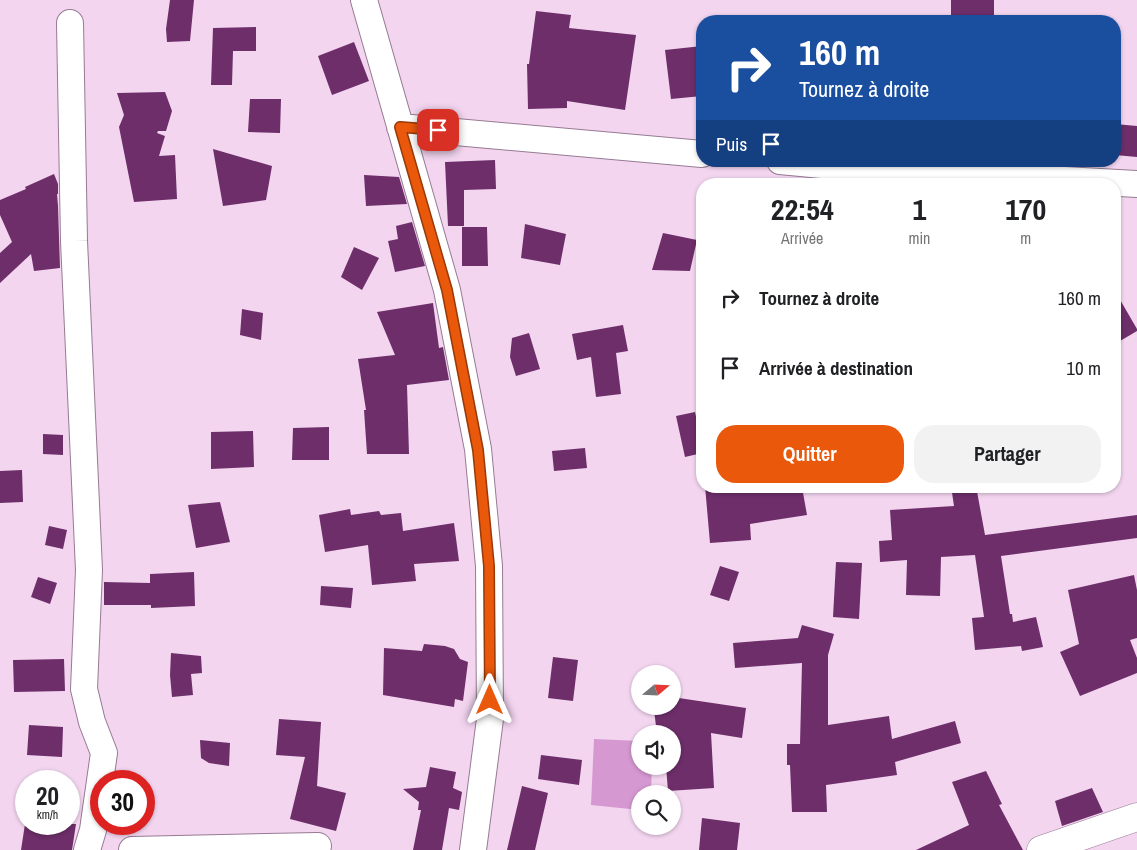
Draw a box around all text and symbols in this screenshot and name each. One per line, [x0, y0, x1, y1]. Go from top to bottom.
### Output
text: 160 m [799, 29, 880, 76]
icon: right [716, 35, 781, 100]
text: Tournez à droite [799, 74, 929, 104]
pin [417, 109, 459, 151]
icon: arrive [424, 116, 452, 144]
icon: arrive [757, 130, 785, 158]
text: Puis [716, 131, 747, 157]
text: 22:54 [771, 189, 834, 229]
text: 1 [913, 189, 926, 229]
text: 170 [1005, 189, 1046, 229]
text: Arrivée [781, 227, 823, 249]
text: min [908, 227, 930, 249]
text: m [1020, 227, 1031, 249]
icon: right [716, 284, 744, 312]
text: Tournez à droite [759, 285, 879, 311]
text: 160 m [1058, 285, 1101, 311]
icon: arrive [716, 354, 744, 382]
text: Arrivée à destination [759, 355, 913, 381]
text: 10 m [1066, 355, 1101, 381]
button: Quitter [716, 425, 904, 483]
button: Partager [914, 425, 1101, 483]
north arrow [631, 665, 681, 715]
map controls [631, 665, 681, 835]
position arrow [463, 673, 515, 725]
button: sound [631, 725, 681, 775]
speed limit sign: 30 [90, 770, 155, 835]
text: 20 [36, 779, 59, 813]
button: search [631, 785, 681, 835]
text: km/h [37, 807, 58, 823]

